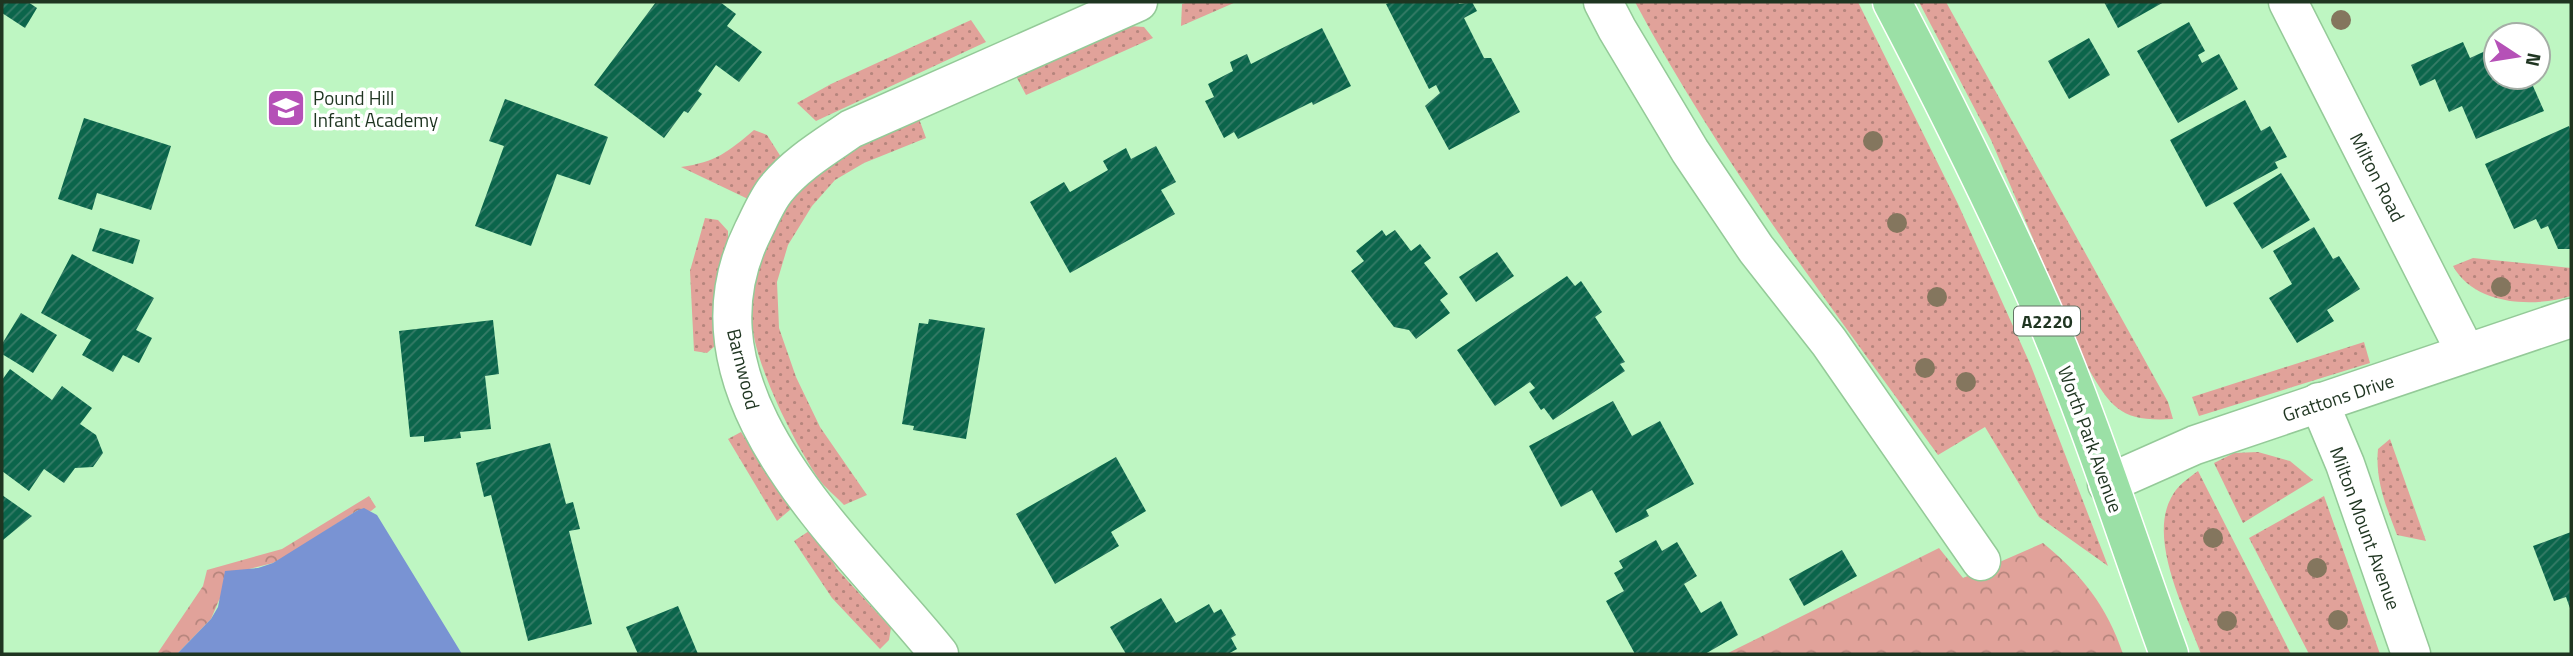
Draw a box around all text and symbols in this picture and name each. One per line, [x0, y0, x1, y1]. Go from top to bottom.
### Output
north arrow [2482, 21, 2552, 91]
text: N [2519, 50, 2550, 69]
place label: Pound Hill Infant Academy [313, 83, 438, 134]
school or university icon: Pound Hill Infant Academy [265, 87, 307, 129]
street label: Milton Road [2343, 127, 2413, 227]
road number: A2220 [2014, 306, 2080, 335]
street label: Barnwood [720, 326, 768, 412]
street label: Worth Park Avenue [2051, 362, 2131, 516]
street label: Grattons Drive [2278, 365, 2398, 429]
street label: Milton Mount Avenue [2323, 442, 2409, 614]

